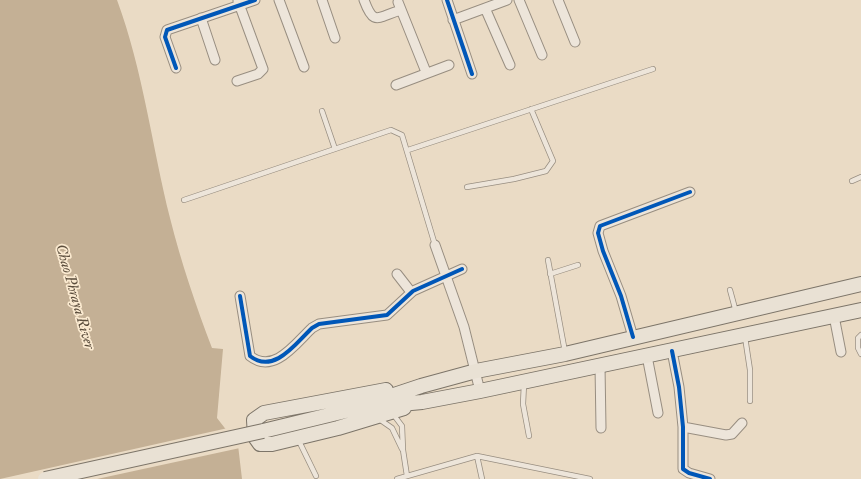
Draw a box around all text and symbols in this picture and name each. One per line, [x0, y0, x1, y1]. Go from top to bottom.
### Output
water label: Chao Phraya River [50, 242, 98, 352]

